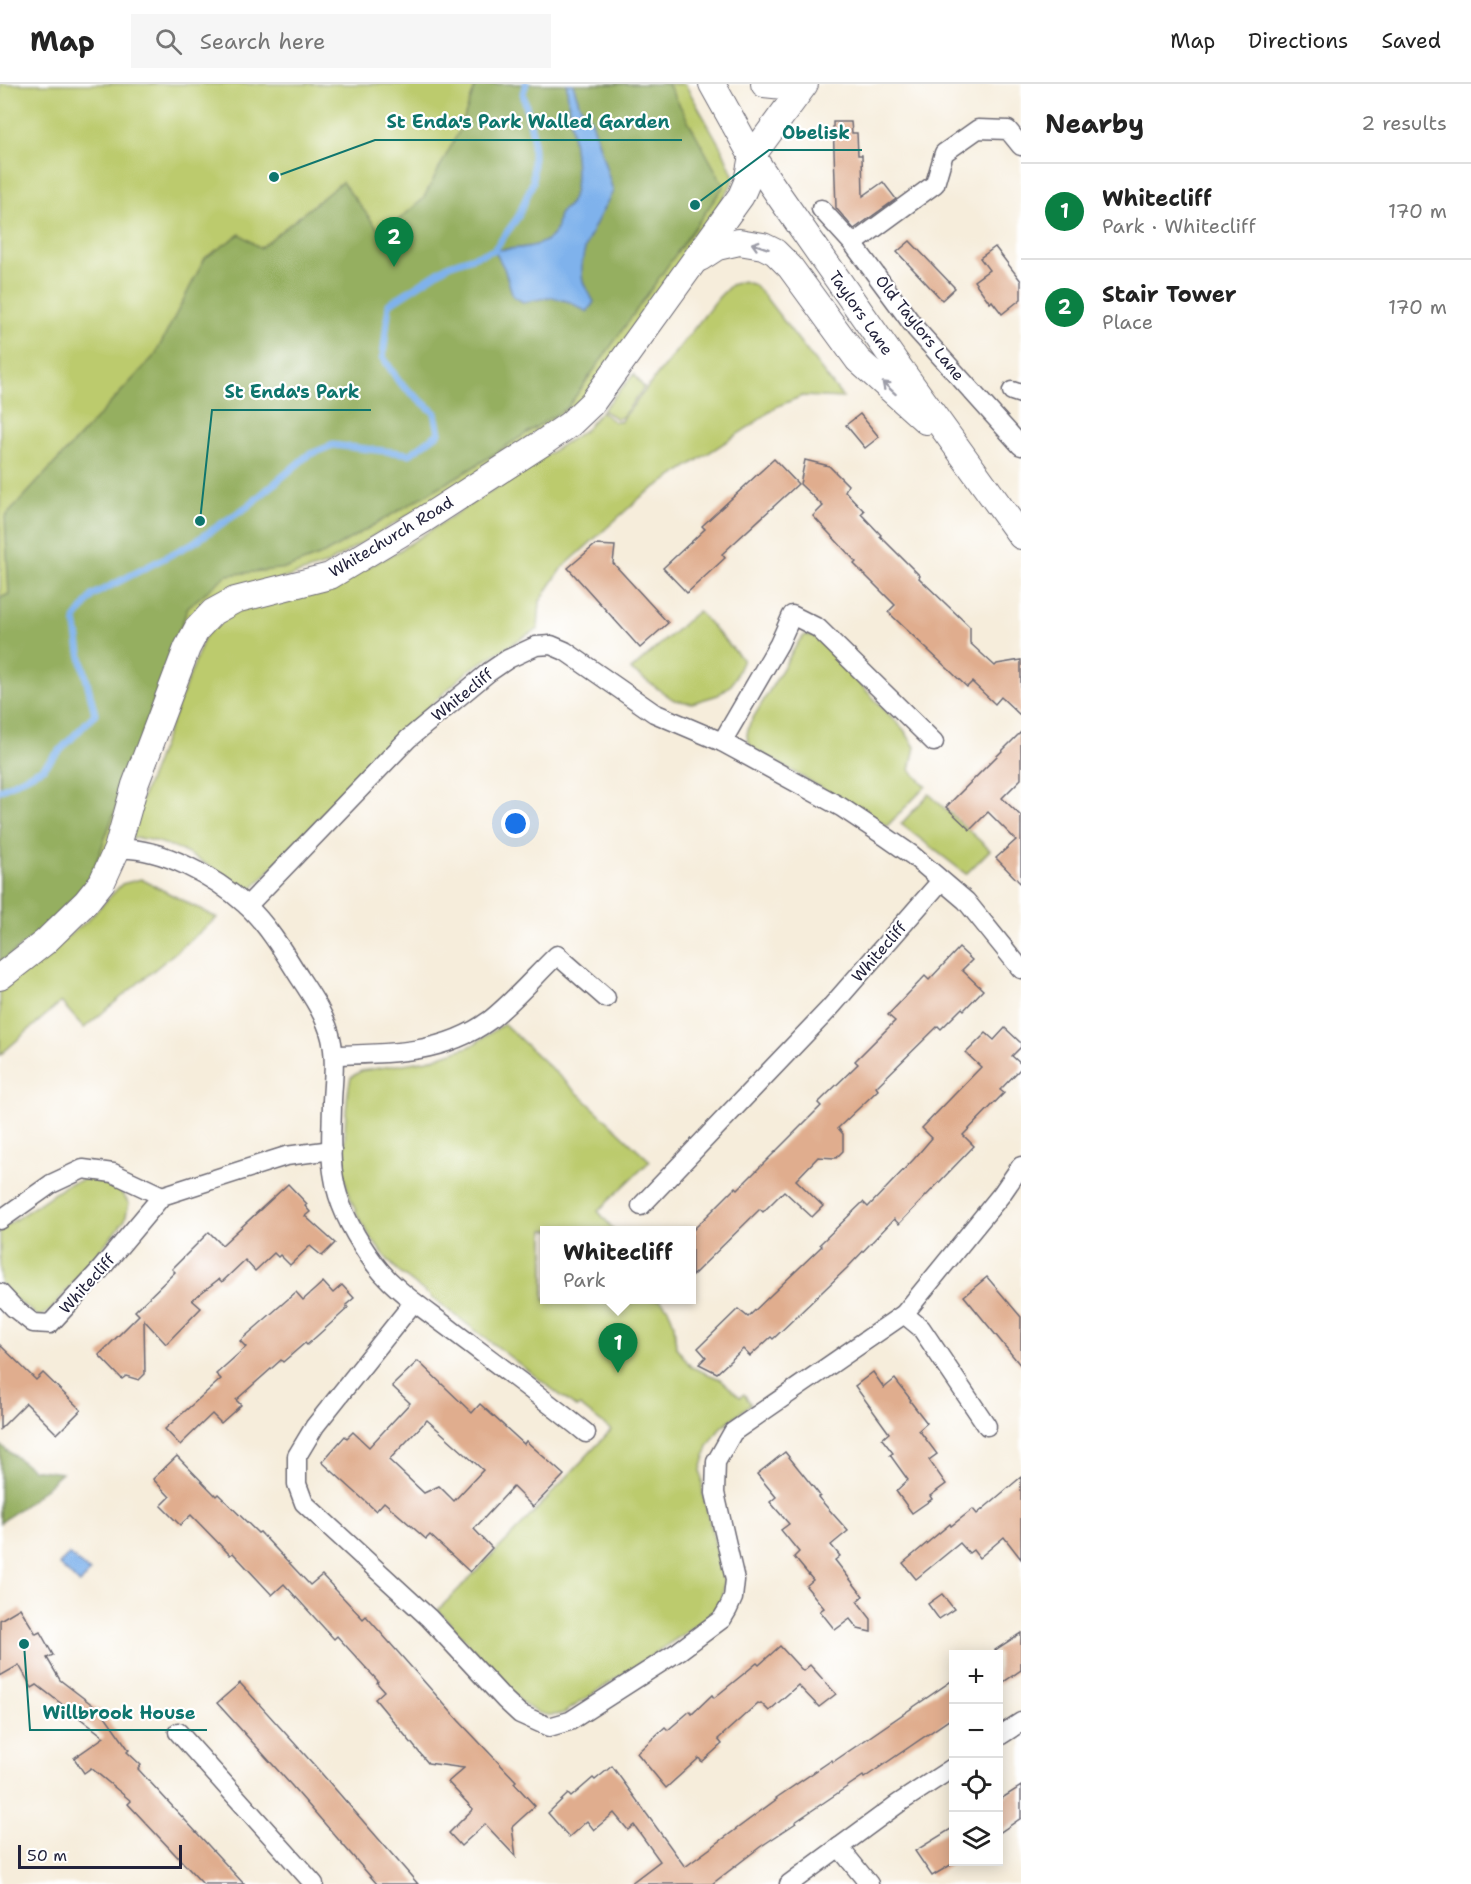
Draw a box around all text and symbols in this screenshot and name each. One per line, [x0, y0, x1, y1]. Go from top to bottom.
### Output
search box [131, 14, 551, 68]
text: Map [30, 22, 95, 60]
icon: search [152, 25, 185, 58]
text: Search here [200, 27, 325, 56]
text: Map [1170, 27, 1215, 55]
text: Directions [1248, 27, 1348, 55]
text: Saved [1381, 27, 1441, 55]
callout: St Enda's Park Walled Garden [375, 104, 682, 140]
text: Nearby [1045, 106, 1144, 141]
text: St Enda's Park Walled Garden [387, 110, 669, 134]
text: 2 results [1361, 110, 1447, 136]
callout: Obelisk [769, 114, 862, 150]
text: Obelisk [782, 121, 850, 145]
text: Whitecliff [1102, 184, 1212, 213]
text: 1 [1060, 198, 1069, 224]
text: 170 m [1388, 198, 1447, 224]
text: Park · Whitecliff [1102, 213, 1256, 239]
pin: 2 [374, 218, 414, 267]
one-way arrow [751, 239, 770, 250]
street label: Taylors Lane [824, 267, 898, 359]
street label: Old Taylors Lane [871, 271, 969, 385]
text: Stair Tower [1102, 280, 1236, 309]
text: 2 [1058, 294, 1072, 320]
text: 170 m [1388, 294, 1447, 320]
text: Place [1102, 309, 1153, 335]
callout: St Enda's Park [212, 374, 371, 410]
text: St Enda's Park [224, 380, 360, 404]
one-way arrow [882, 381, 897, 395]
street label: Whitechurch Road [325, 492, 457, 582]
street label: Whitecliff [427, 663, 498, 726]
your location [501, 809, 530, 838]
street label: Whitecliff [847, 917, 912, 987]
popup [540, 1226, 696, 1304]
text: Whitecliff [563, 1238, 673, 1267]
street label: Whitecliff [55, 1249, 120, 1318]
text: Park [563, 1267, 606, 1293]
pin: 1 [598, 1324, 638, 1373]
map controls [949, 1650, 1003, 1866]
button: + [949, 1650, 1003, 1704]
callout: Willbrook House [30, 1694, 207, 1730]
text: Willbrook House [42, 1701, 196, 1725]
button: − [949, 1704, 1003, 1758]
button: locate [949, 1758, 1003, 1812]
button: layers [949, 1812, 1003, 1866]
scale bar [18, 1842, 182, 1870]
text: 50 m [27, 1845, 67, 1866]

